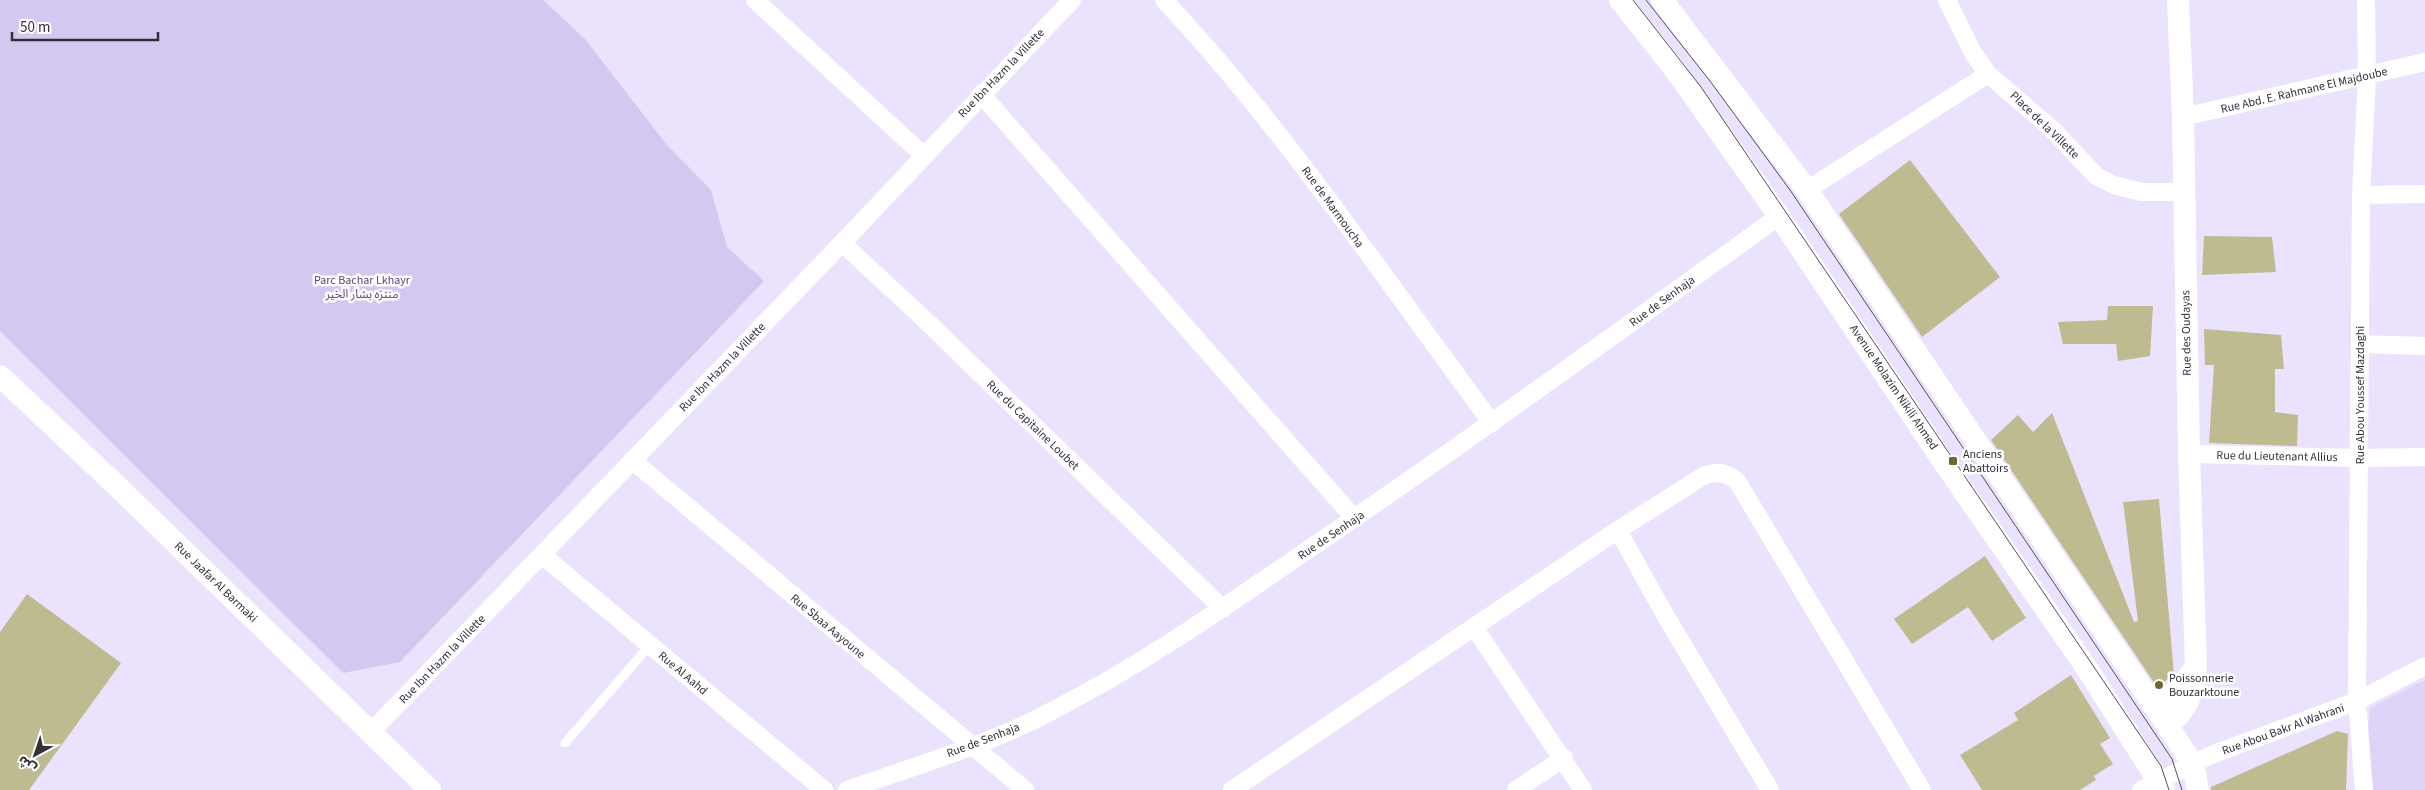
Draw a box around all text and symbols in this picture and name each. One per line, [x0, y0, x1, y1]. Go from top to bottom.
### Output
scale bar [12, 10, 159, 42]
text: 50 m [20, 17, 50, 38]
street label: Rue Ibn Hazm la Villette [954, 25, 1049, 122]
street label: Rue Abd. E. Rahmane El Majdoube [2219, 63, 2389, 118]
street label: Place de la Villette [2006, 88, 2083, 163]
street label: Rue de Marmoucha [1297, 163, 1368, 251]
park label: Parc Bachar Lkhayr منتزه بشار الخير [314, 272, 411, 303]
street label: Rue de Senhaja [1626, 272, 1699, 331]
street label: Rue des Oudayas [2177, 290, 2196, 376]
street label: Rue Ibn Hazm la Villette [675, 319, 770, 416]
street label: Avenue Molazim Nikili Ahmed [1845, 321, 1942, 453]
street label: Rue Abou Youssef Mazdaghi [2352, 326, 2369, 464]
street label: Rue du Capitaine Loubet [983, 377, 1083, 474]
place label: Anciens Abattoirs [1963, 446, 2008, 477]
street label: Rue du Lieutenant Allius [2216, 447, 2338, 466]
marker: Anciens Abattoirs [1947, 455, 1959, 467]
street label: Rue de Senhaja [1295, 507, 1368, 564]
street label: Rue Jaafar Al Barmaki [170, 538, 261, 627]
street label: Rue Sbaa Aayoune [787, 590, 869, 663]
street label: Rue Ibn Hazm la Villette [395, 611, 490, 708]
street label: Rue Al Aahd [654, 648, 711, 699]
place label: Poissonnerie Bouzarktoune [2169, 670, 2239, 701]
marker: Poissonnerie Bouzarktoune [2153, 679, 2165, 691]
street label: Rue Abou Bakr Al Wahrani [2220, 699, 2347, 760]
street label: Rue de Senhaja [944, 719, 1022, 762]
north arrow [10, 730, 60, 780]
text: ش [14, 750, 41, 778]

